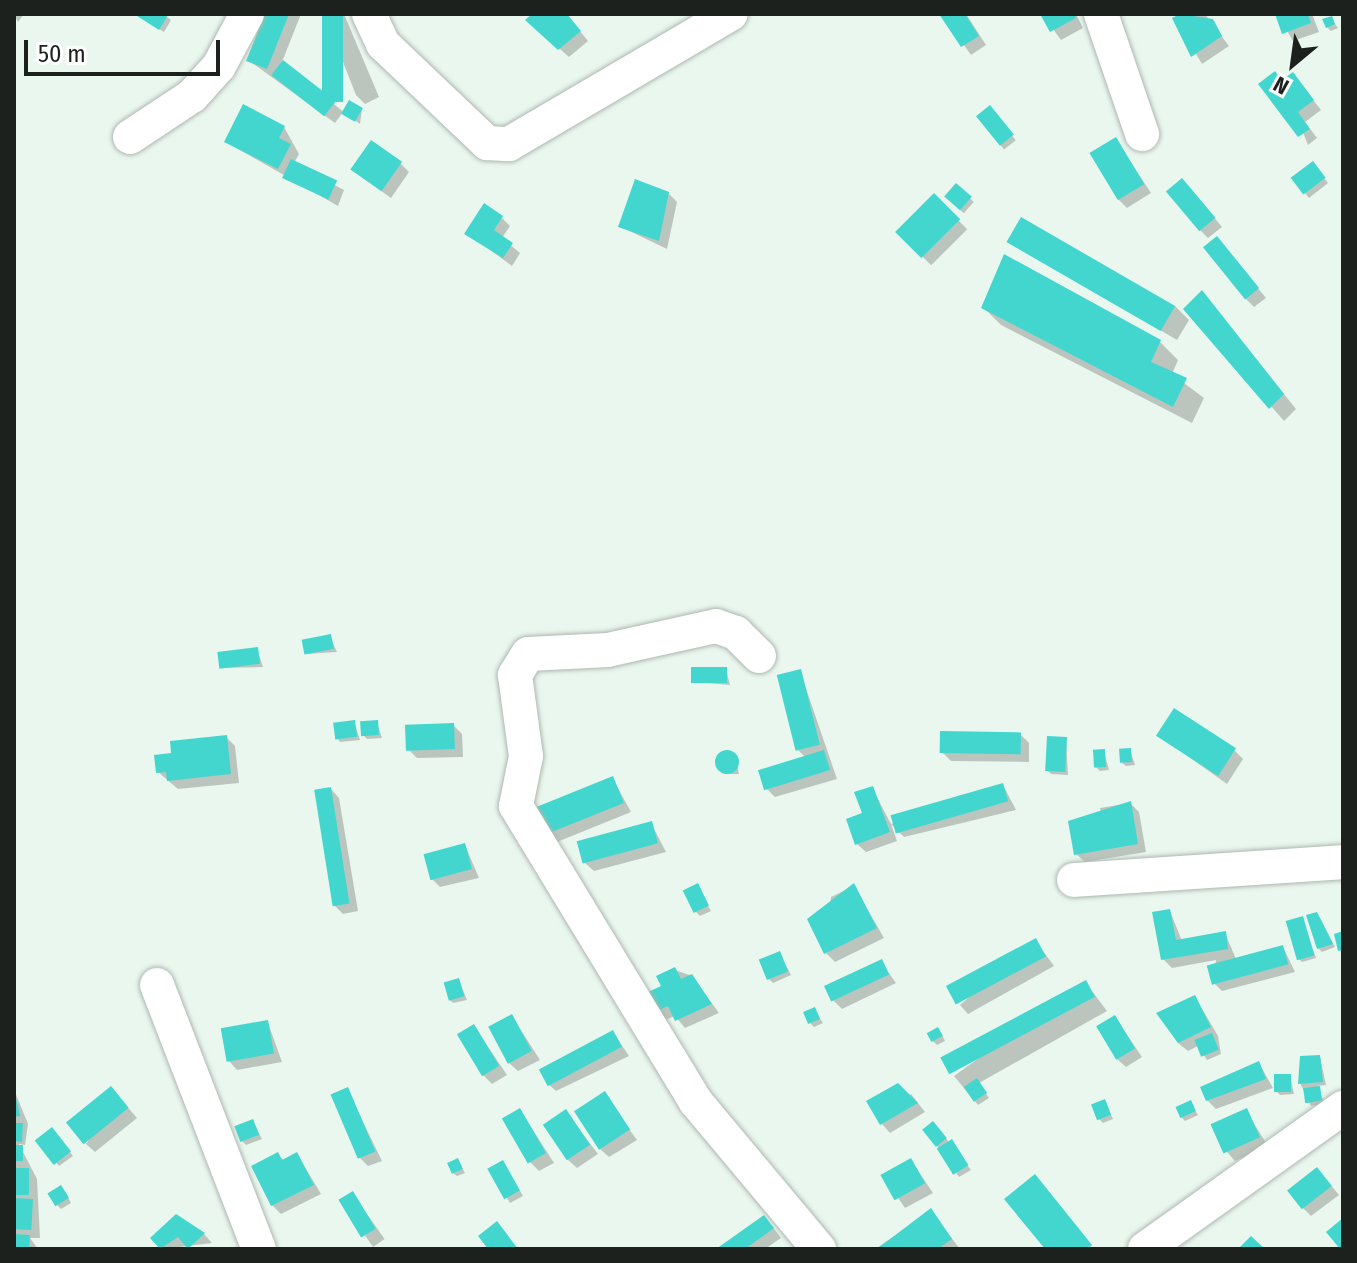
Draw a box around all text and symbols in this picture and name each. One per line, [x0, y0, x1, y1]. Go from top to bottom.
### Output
scale bar [28, 24, 224, 74]
north arrow [1253, 24, 1333, 104]
text: 50 m [38, 40, 86, 68]
text: N [1269, 70, 1293, 100]

